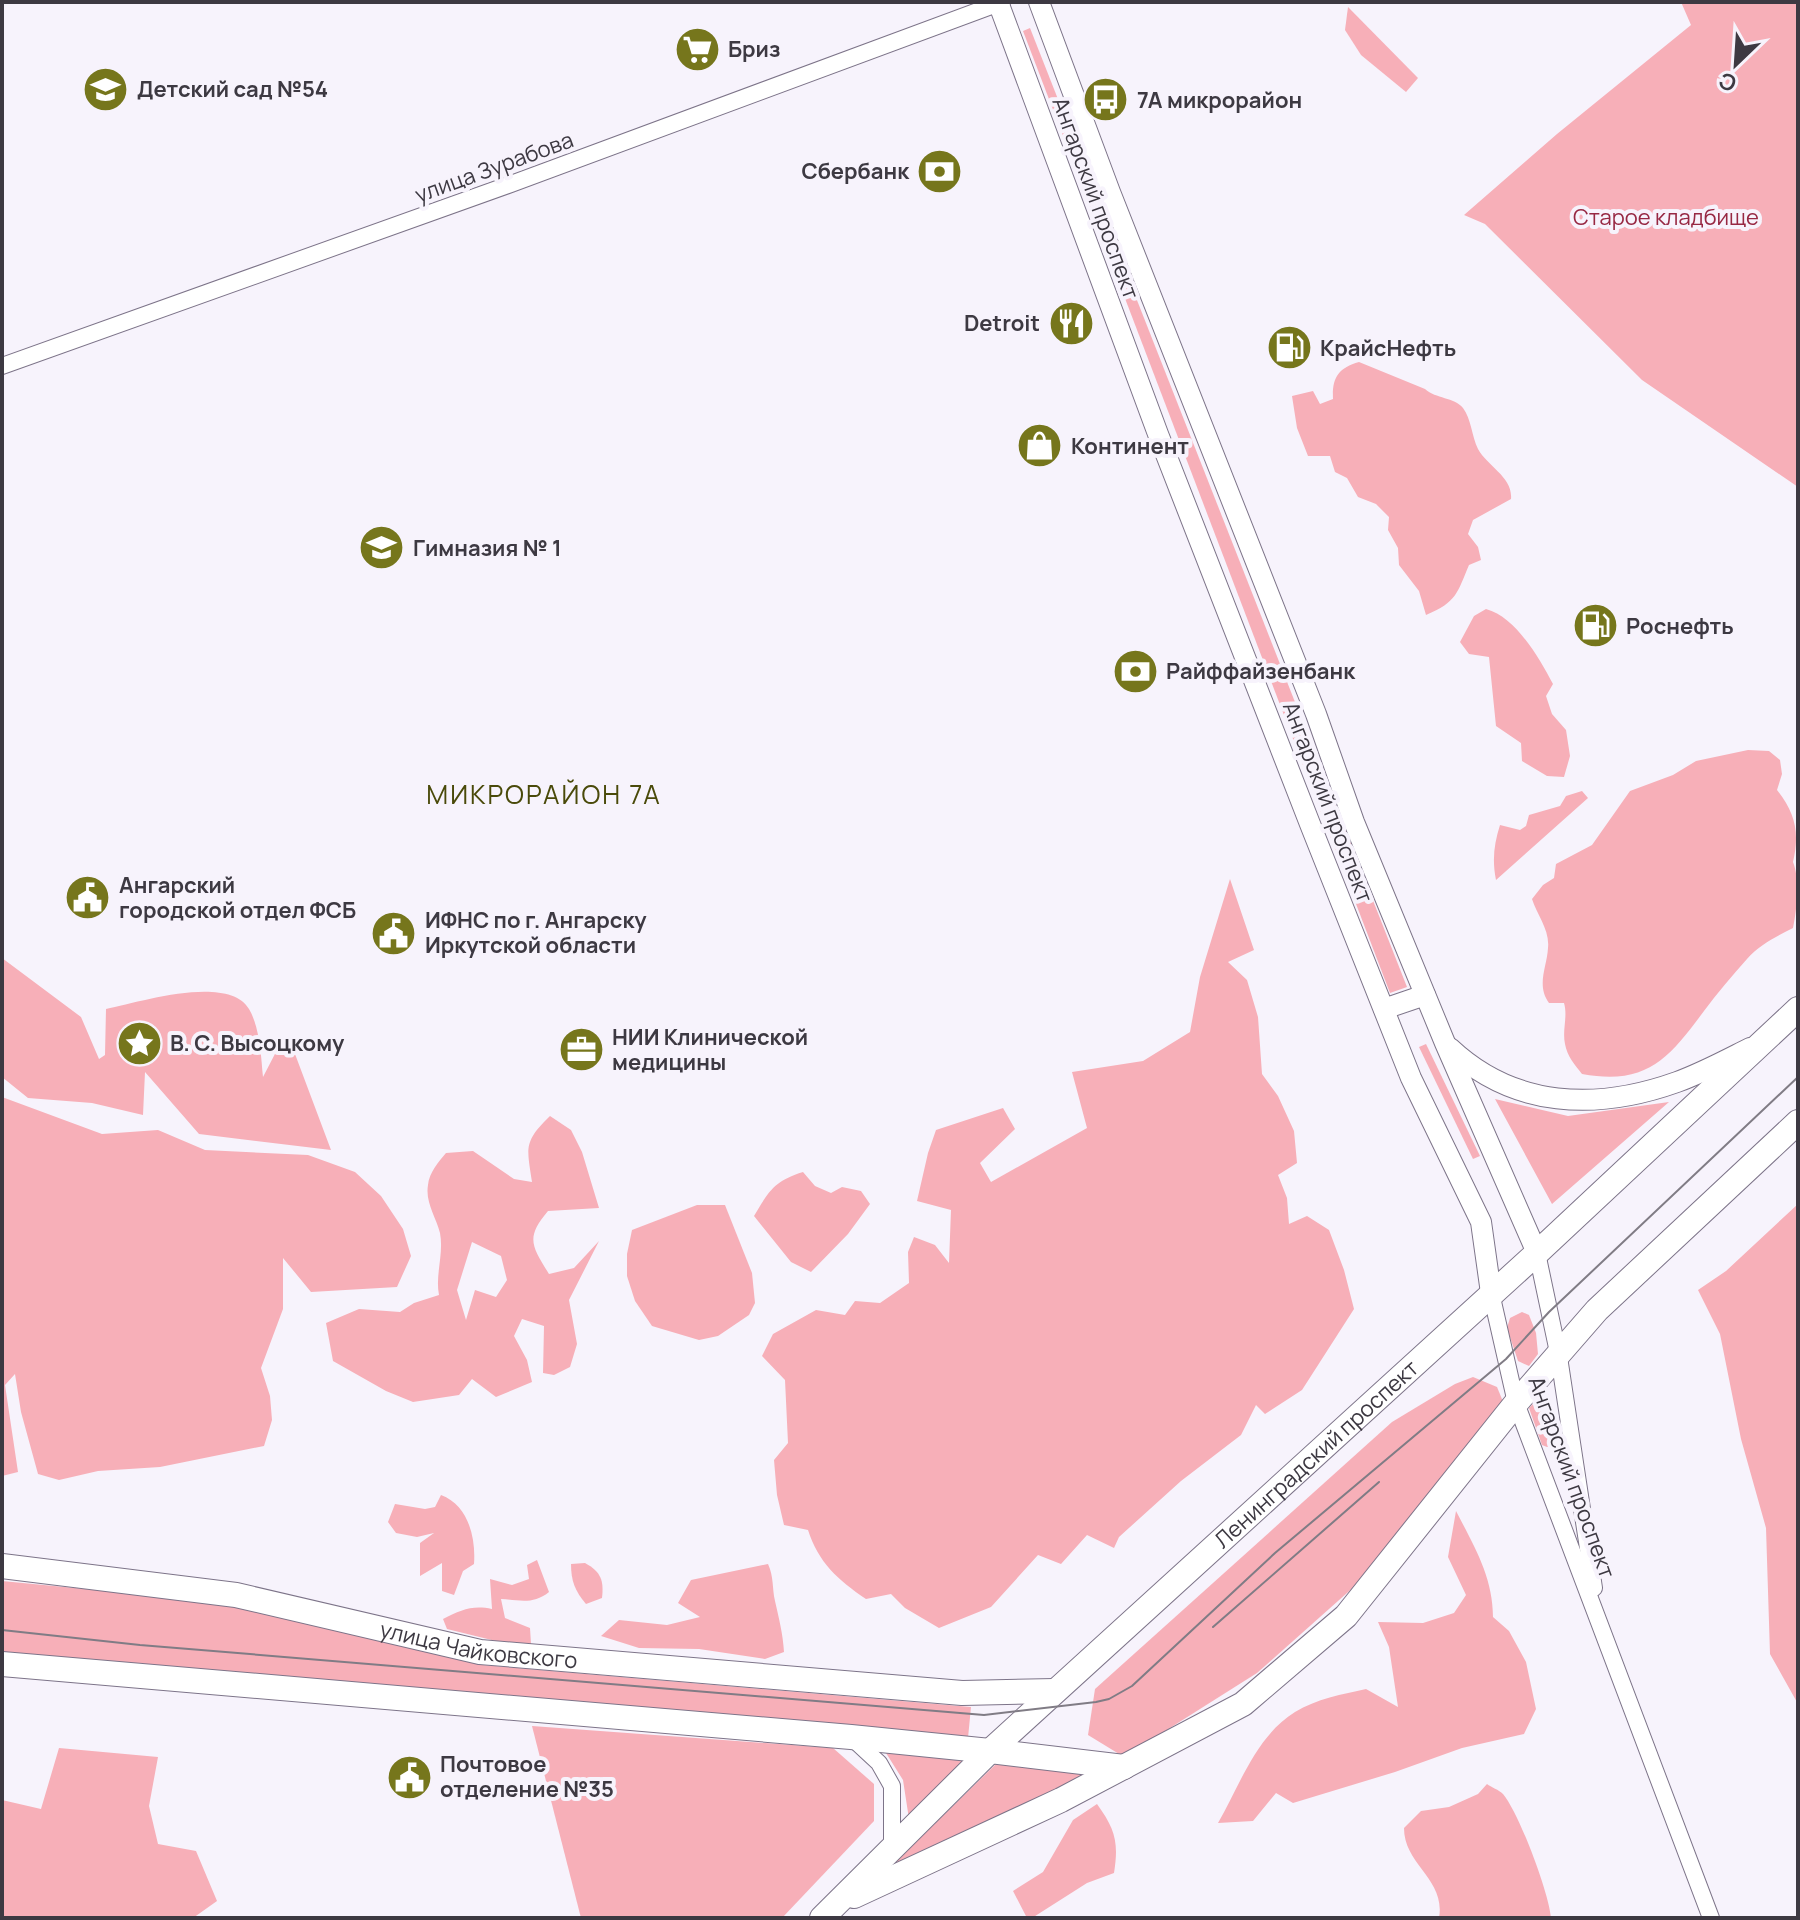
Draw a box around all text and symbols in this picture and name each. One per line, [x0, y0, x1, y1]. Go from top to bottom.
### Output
north arrow [1696, 24, 1776, 104]
supermarket icon: Бриз [673, 25, 721, 73]
place label: Бриз [728, 34, 780, 64]
school or university icon: Детский сад №54 [82, 65, 130, 113]
text: С [1714, 65, 1741, 99]
place label: Детский сад №54 [137, 74, 328, 104]
bus stop icon: 7А микрорайон [1082, 76, 1130, 124]
place label: 7А микрорайон [1137, 85, 1302, 115]
street label: Ангарский проспект [1046, 93, 1146, 303]
street label: улица Зурабова [411, 124, 577, 210]
bank icon: Сбербанк [916, 147, 964, 195]
place label: Сбербанк [801, 156, 910, 186]
park label: Старое кладбище [1573, 202, 1759, 232]
restaurant icon: Detroit [1047, 299, 1095, 347]
place label: Detroit [964, 308, 1040, 338]
fuel station icon: КрайсНефть [1265, 324, 1313, 372]
place label: КрайсНефть [1320, 333, 1456, 363]
shop icon: Континент [1016, 422, 1064, 470]
place label: Континент [1071, 431, 1189, 461]
school or university icon: Гимназия № 1 [358, 524, 406, 572]
place label: Гимназия № 1 [413, 533, 562, 563]
fuel station icon: Роснефть [1571, 602, 1619, 650]
place label: Роснефть [1626, 611, 1734, 641]
bank icon: Райффайзенбанк [1111, 647, 1159, 695]
place label: Райффайзенбанк [1166, 656, 1356, 686]
street label: Ангарский проспект [1276, 697, 1380, 907]
district label: МИКРОРАЙОН 7А [426, 776, 662, 812]
place label: Ангарский городской отдел ФСБ [119, 870, 356, 925]
public building icon: Ангарский городской отдел ФСБ [64, 874, 112, 922]
place label: ИФНС по г. Ангарску Иркутской области [425, 905, 647, 960]
public building icon: ИФНС по г. Ангарску Иркутской области [370, 909, 418, 957]
place icon: В. С. Высоцкому [115, 1019, 163, 1067]
place label: НИИ Клинической медицины [612, 1022, 808, 1077]
office icon: НИИ Клинической медицины [557, 1026, 605, 1074]
place label: В. С. Высоцкому [170, 1028, 345, 1058]
street label: Ленинградский проспект [1208, 1353, 1425, 1555]
street label: Ангарский проспект [1522, 1372, 1622, 1582]
street label: улица Чайковского [377, 1614, 579, 1675]
place label: Почтовое отделение №35 [440, 1749, 614, 1804]
public building icon: Почтовое отделение №35 [385, 1753, 433, 1801]

